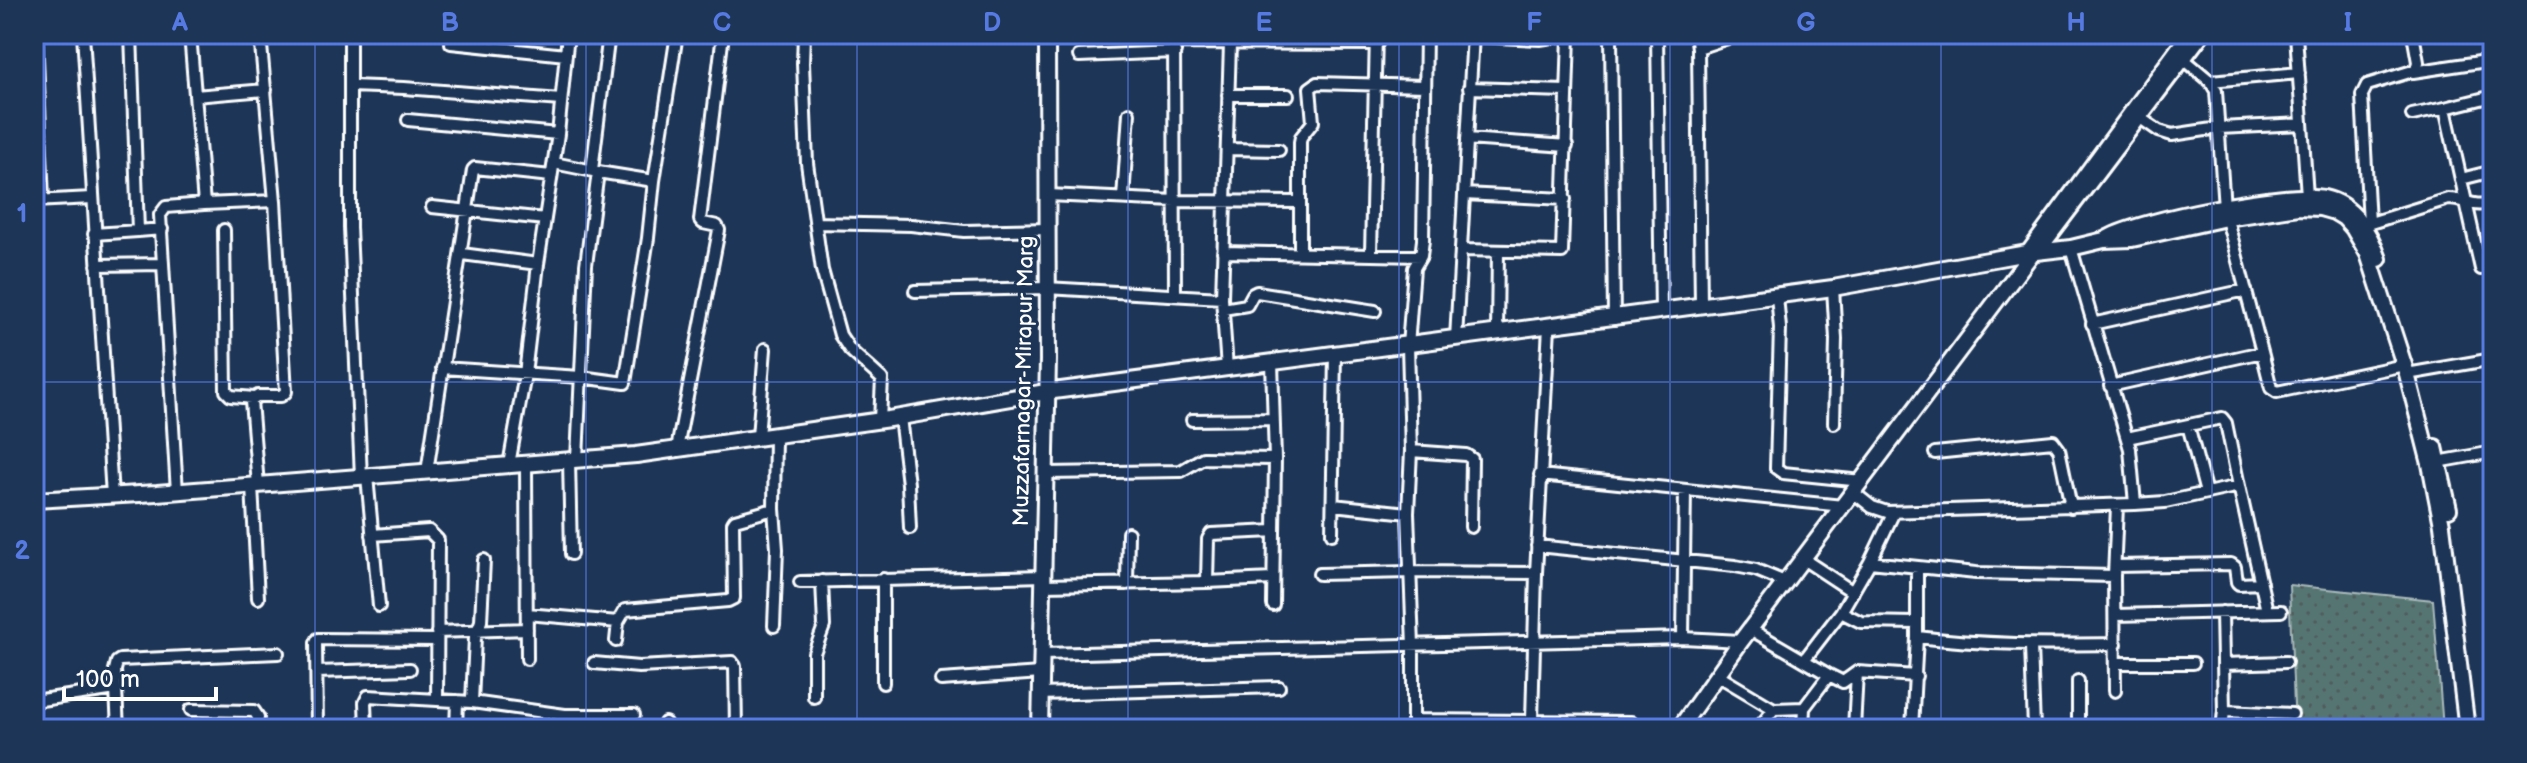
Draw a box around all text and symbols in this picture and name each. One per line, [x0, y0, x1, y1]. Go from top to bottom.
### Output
text: A [171, 8, 188, 39]
text: B [441, 8, 459, 39]
text: C [713, 8, 731, 39]
text: D [983, 8, 1001, 39]
text: E [1256, 8, 1273, 39]
text: F [1526, 8, 1542, 39]
text: G [1796, 8, 1816, 39]
text: H [2066, 8, 2086, 39]
text: I [2344, 8, 2352, 39]
text: 1 [17, 199, 27, 230]
street label: Muzzafarnagar-Mirapur Marg [1008, 235, 1040, 527]
text: 2 [14, 536, 30, 567]
scale bar [64, 651, 216, 701]
text: 100 m [76, 665, 140, 694]

